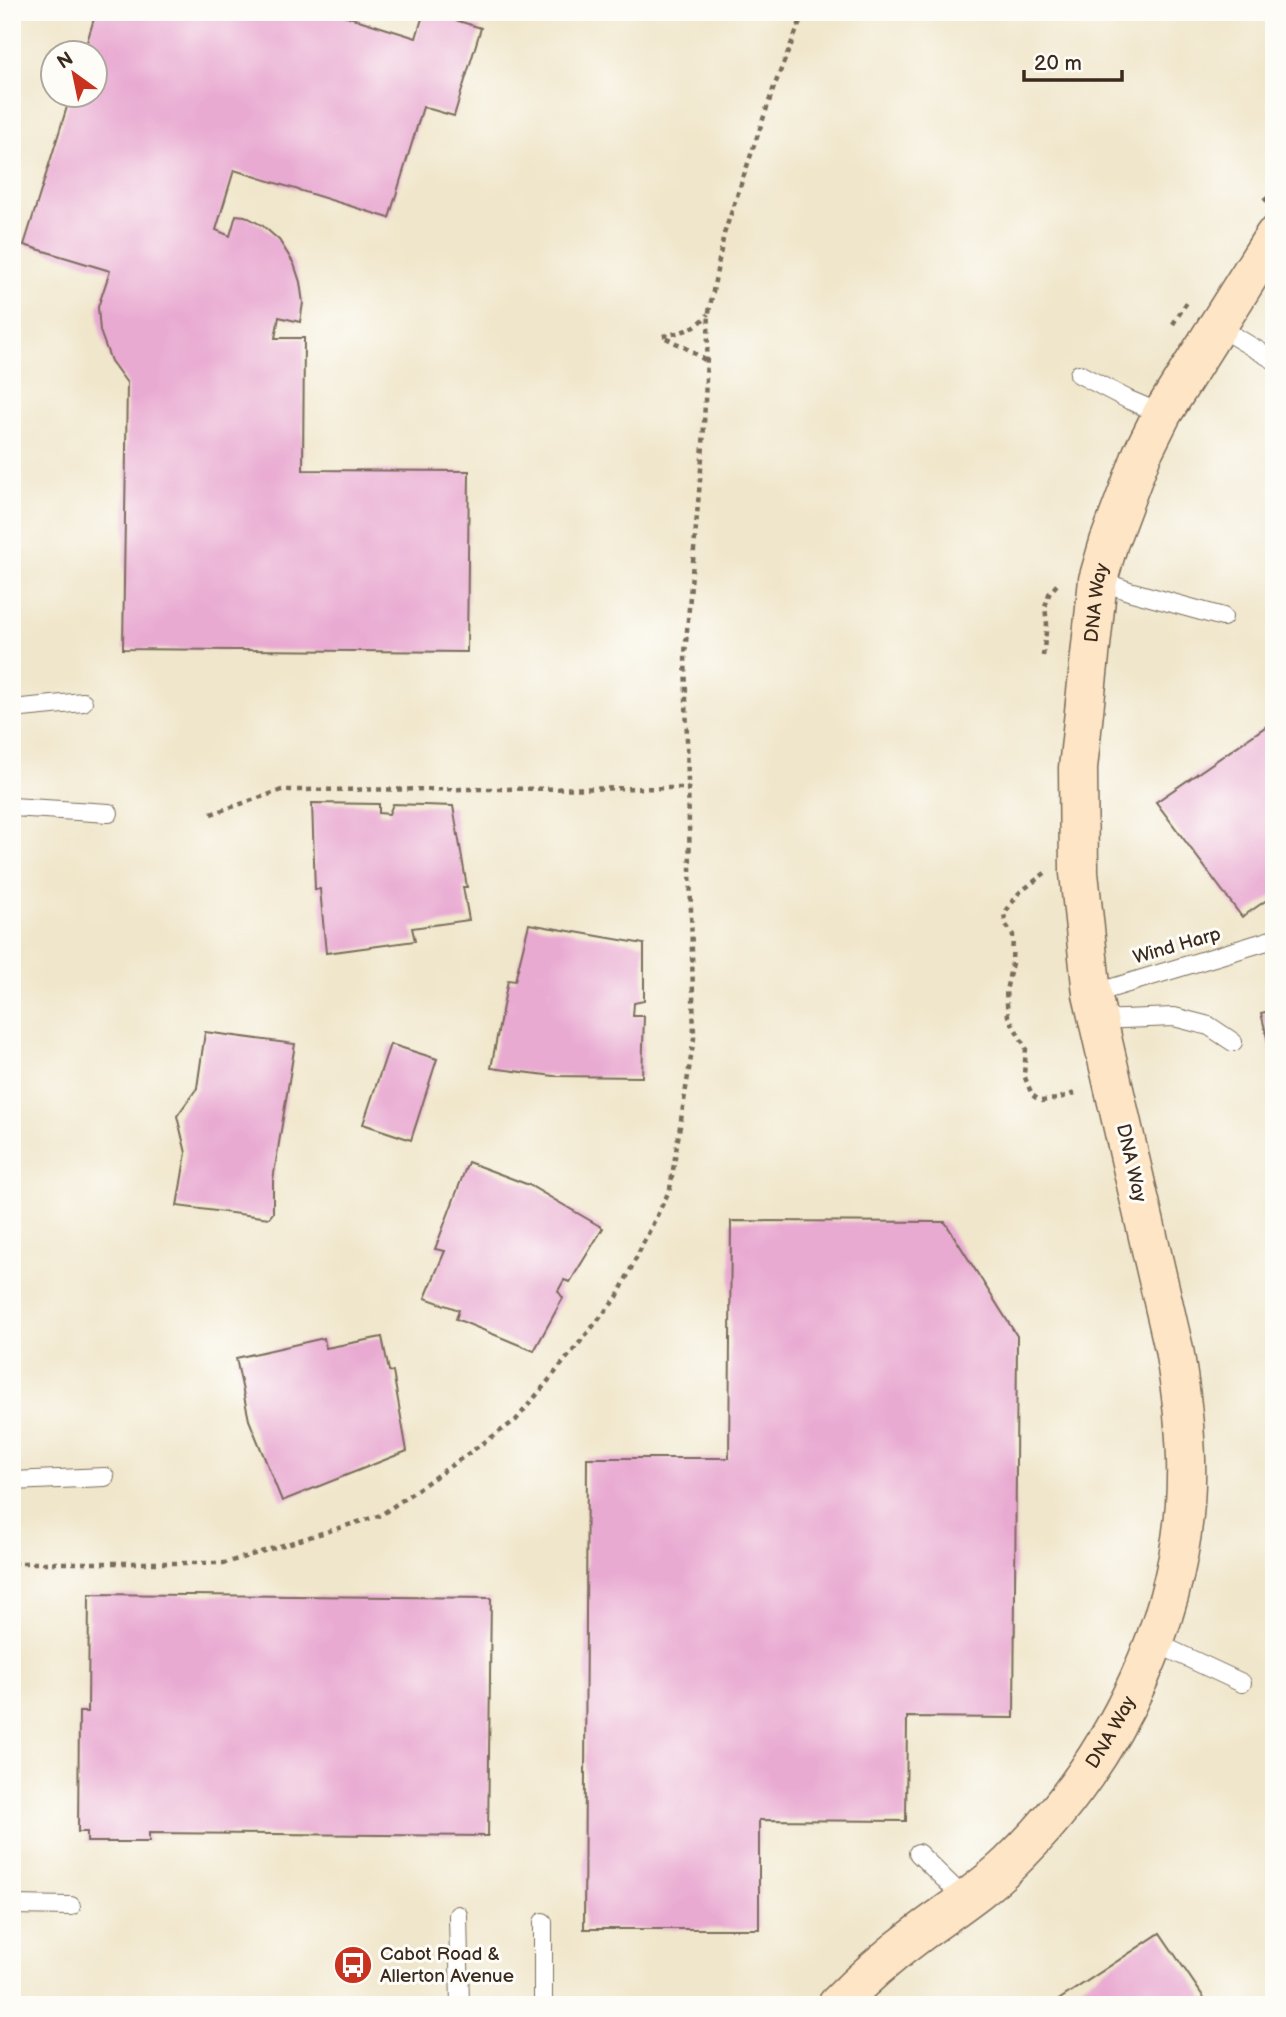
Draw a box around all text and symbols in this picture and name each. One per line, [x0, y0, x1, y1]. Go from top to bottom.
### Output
north arrow [38, 38, 108, 108]
scale bar [1024, 38, 1122, 82]
text: N [53, 47, 78, 75]
text: 20 m [1034, 51, 1082, 76]
street label: DNA Way [1080, 560, 1114, 644]
street label: Wind Harp [1131, 923, 1223, 969]
street label: DNA Way [1111, 1122, 1151, 1205]
street label: DNA Way [1081, 1692, 1141, 1773]
place label: Cabot Road & Allerton Avenue [380, 1943, 514, 1988]
bus stop icon: Cabot Road & Allerton Avenue [332, 1944, 374, 1986]

